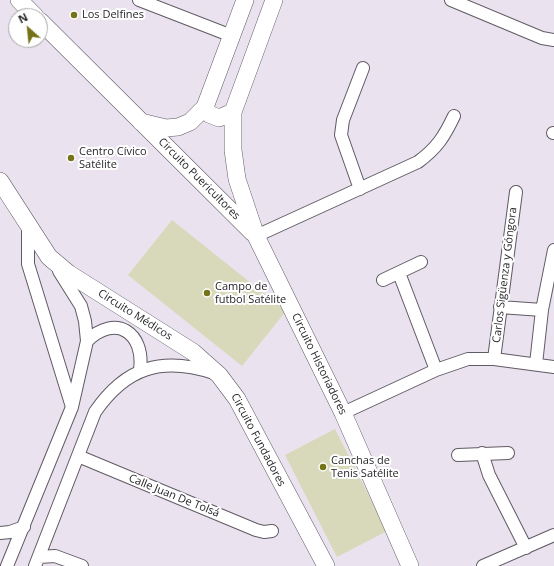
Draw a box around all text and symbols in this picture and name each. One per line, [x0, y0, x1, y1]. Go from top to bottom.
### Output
north arrow [8, 8, 48, 48]
place label: Los Delfines [82, 8, 144, 22]
text: N [15, 9, 30, 26]
marker: Los Delfines [69, 10, 79, 20]
street label: Circuito Puericultores [155, 135, 243, 223]
place label: Centro Cívico Satélite [79, 145, 147, 171]
marker: Centro Cívico Satélite [66, 153, 76, 163]
street label: Carlos Sigüenza y Góngora [490, 206, 520, 344]
place label: Campo de futbol Satélite [215, 280, 286, 306]
street label: Circuito Médicos [95, 287, 175, 343]
marker: Campo de futbol Satélite [202, 288, 212, 298]
street label: Circuito Historiadores [289, 311, 349, 417]
street label: Circuito Fundadores [228, 391, 288, 489]
place label: Canchas de Tenis Satélite [331, 454, 399, 480]
marker: Canchas de Tenis Satélite [318, 462, 328, 472]
street label: Calle Juan De Tolsá [127, 472, 221, 520]

